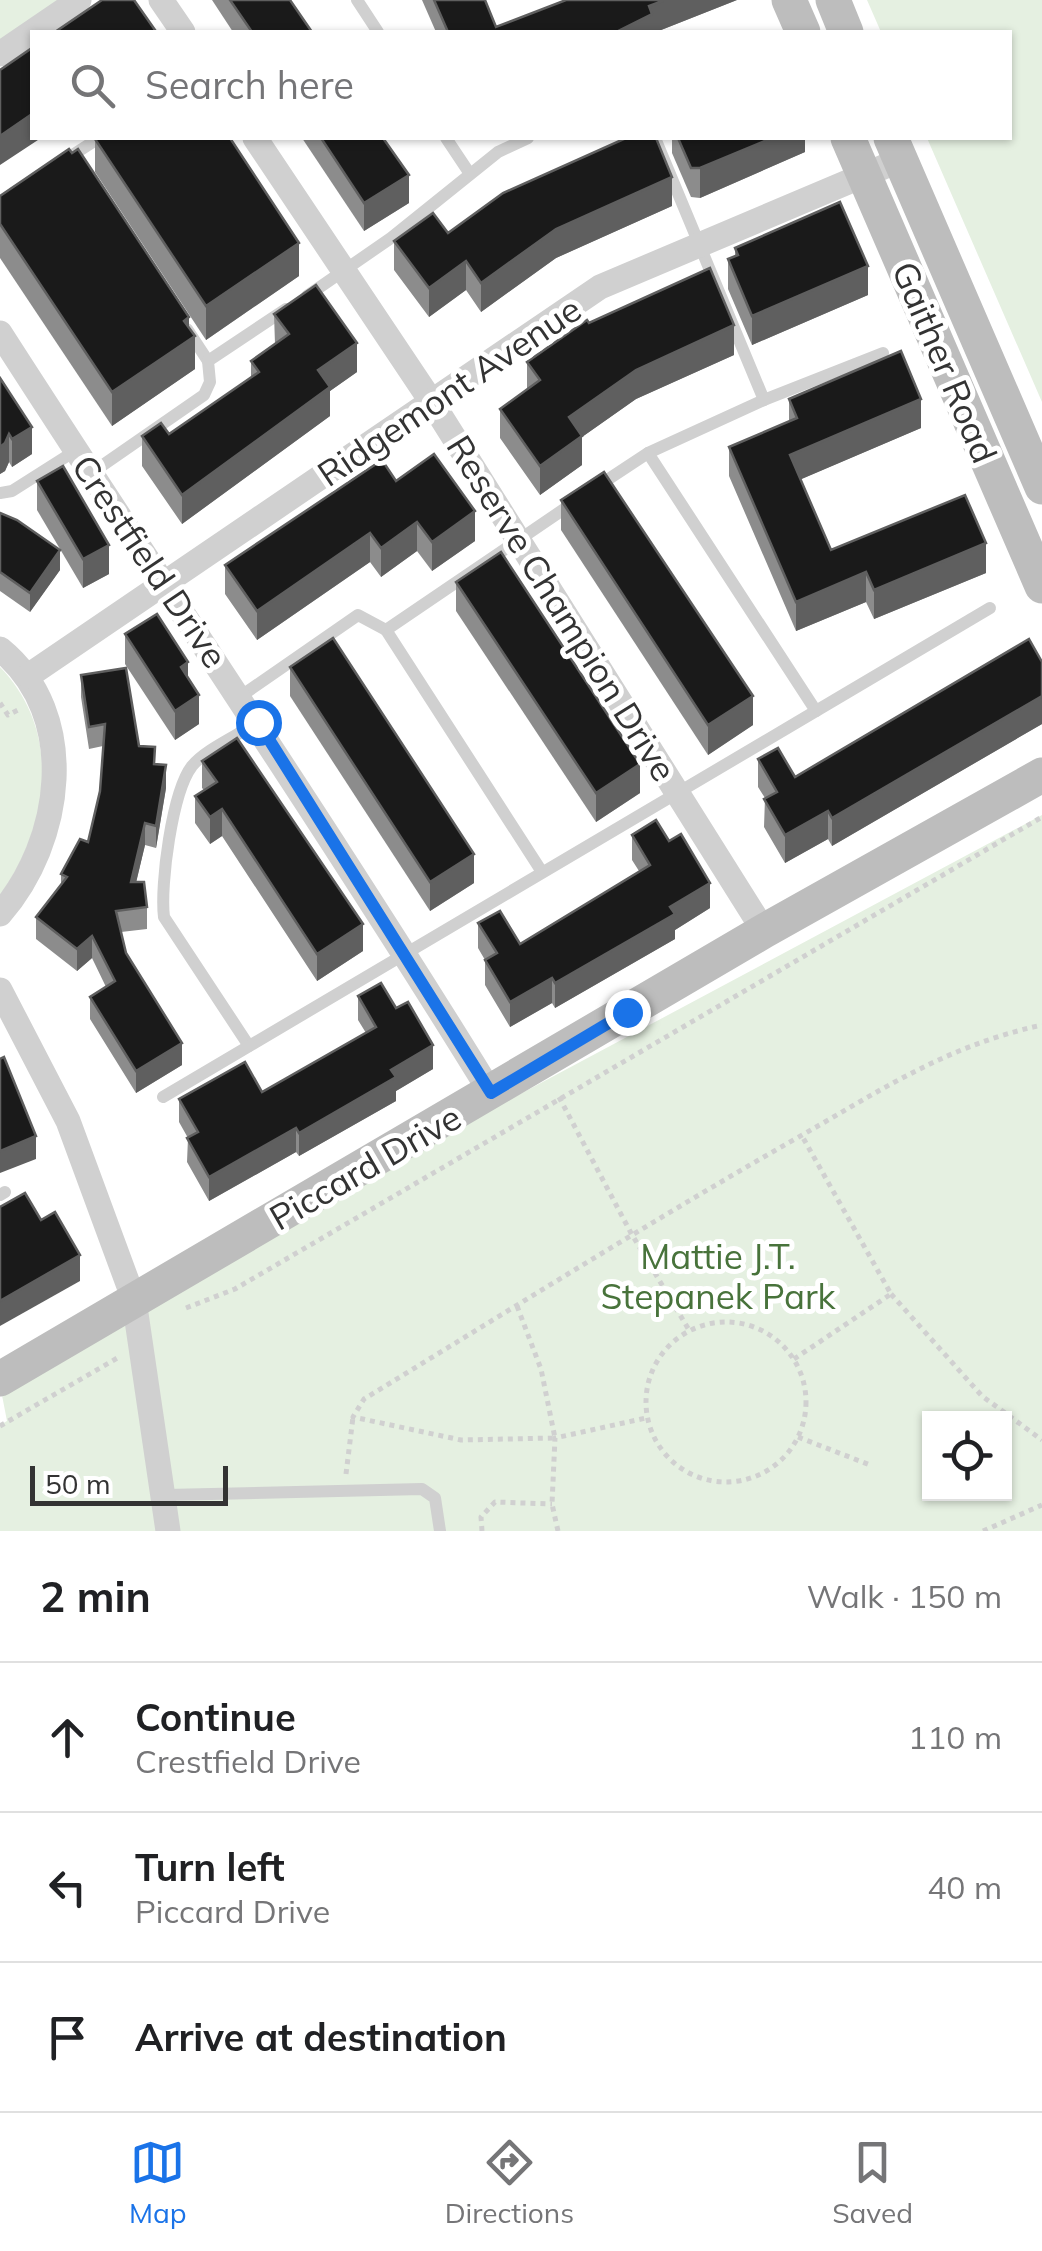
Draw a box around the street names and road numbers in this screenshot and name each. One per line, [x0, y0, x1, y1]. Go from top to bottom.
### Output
street label: Gaither Road [883, 255, 1007, 469]
street label: Ridgemont Avenue [309, 287, 589, 495]
street label: Reserve Champion Drive [438, 427, 686, 789]
street label: Crestfield Drive [63, 446, 237, 676]
street label: Piccard Drive [262, 1095, 468, 1239]

